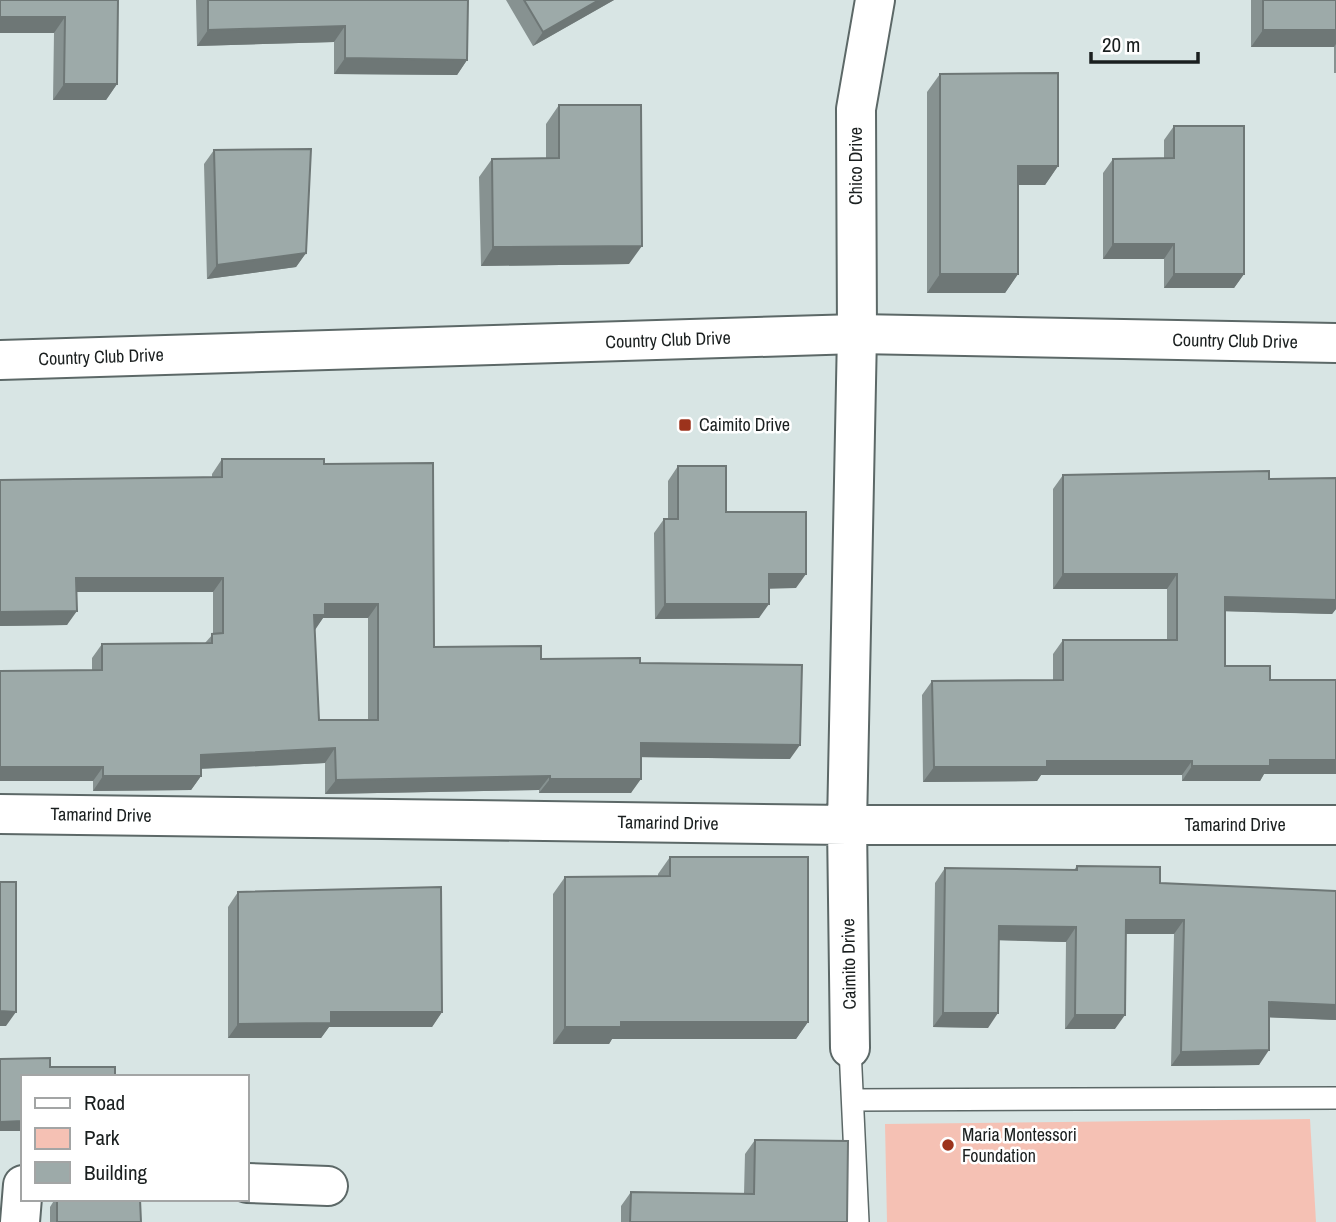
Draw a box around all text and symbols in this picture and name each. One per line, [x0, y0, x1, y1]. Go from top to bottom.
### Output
scale bar [1091, 21, 1198, 65]
text: 20 m [1102, 30, 1140, 59]
street label: Chico Drive [843, 127, 868, 205]
street label: Country Club Drive [605, 325, 731, 354]
street label: Country Club Drive [1172, 327, 1298, 354]
street label: Country Club Drive [38, 342, 164, 371]
place label: Caimito Drive [699, 412, 790, 437]
marker: Caimito Drive [677, 417, 693, 433]
street label: Tamarind Drive [50, 801, 152, 828]
street label: Tamarind Drive [617, 809, 719, 836]
street label: Tamarind Drive [1184, 812, 1286, 837]
street label: Caimito Drive [835, 918, 862, 1010]
legend [21, 1075, 248, 1201]
text: Road [84, 1088, 125, 1117]
place label: Maria Montessori Foundation [962, 1122, 1077, 1168]
text: Park [84, 1123, 120, 1152]
marker: Maria Montessori Foundation [940, 1137, 956, 1153]
text: Building [84, 1158, 148, 1187]

